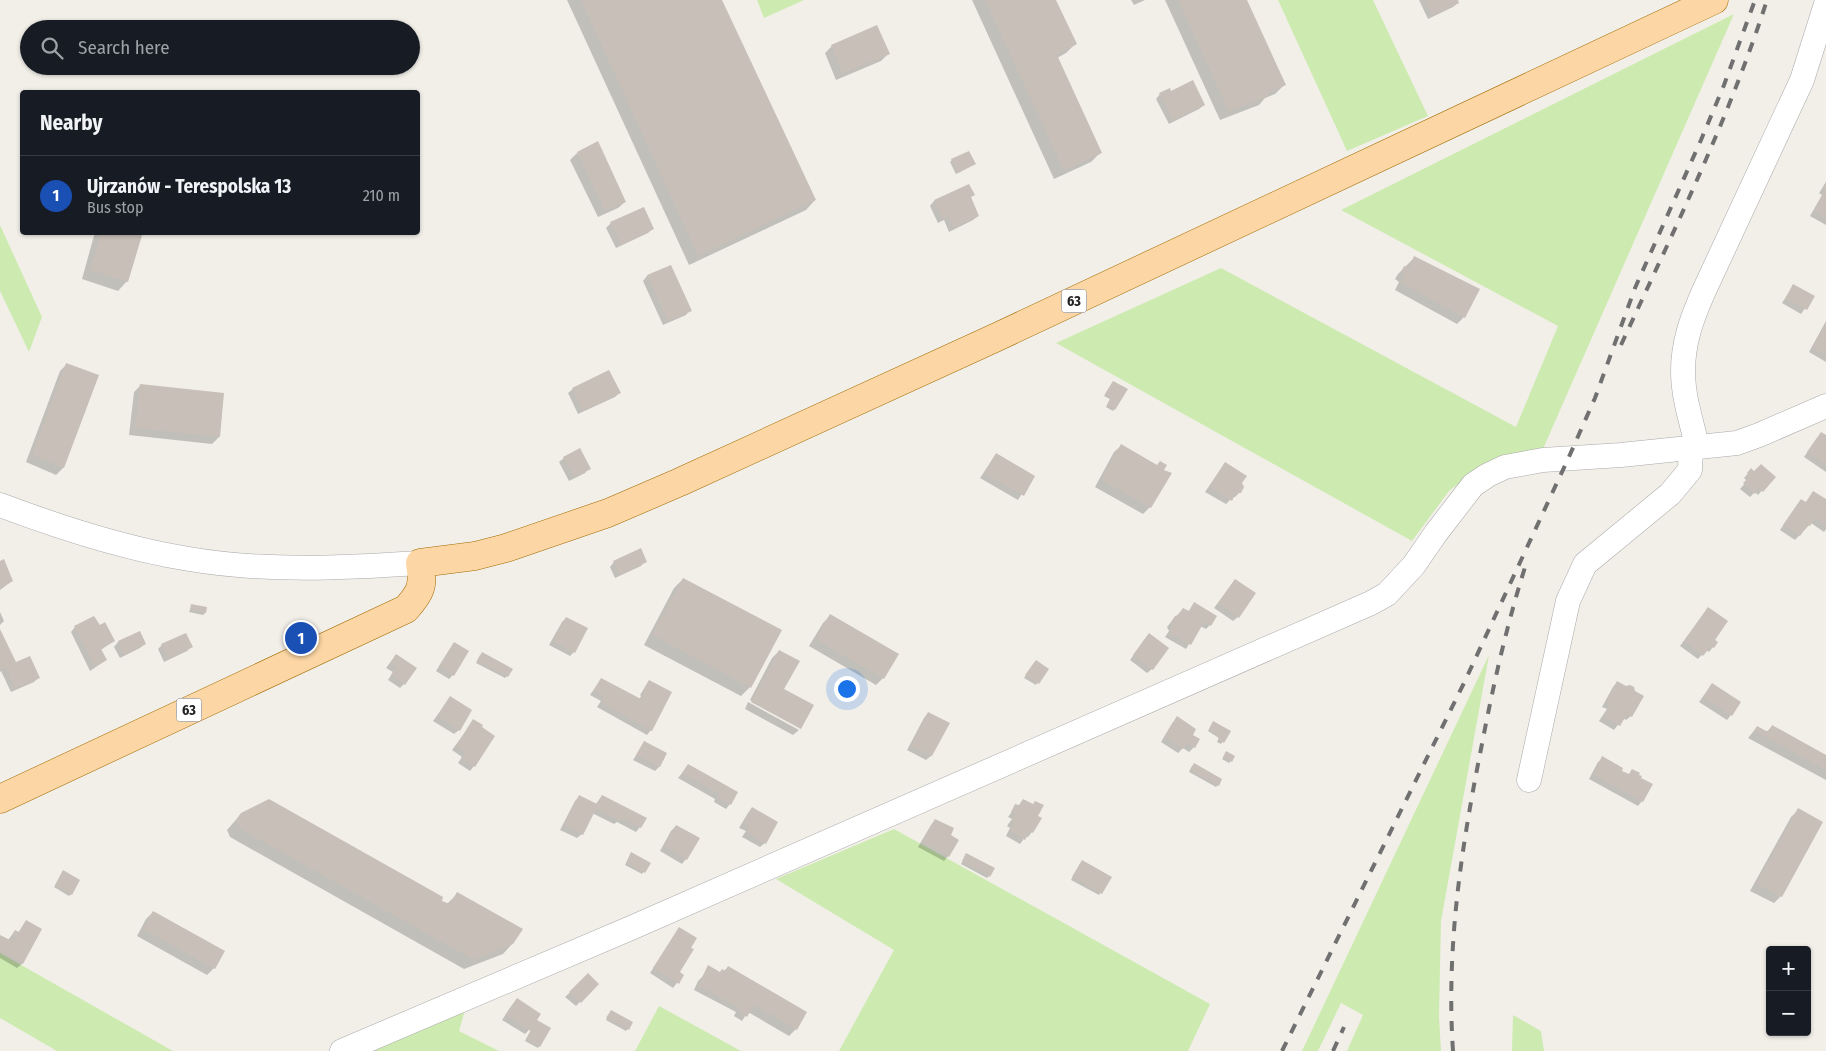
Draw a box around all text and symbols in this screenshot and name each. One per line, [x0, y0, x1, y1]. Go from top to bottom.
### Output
search box [20, 20, 420, 75]
icon: search [38, 34, 66, 62]
text: Search here [78, 36, 170, 59]
text: Nearby [40, 110, 102, 136]
text: Ujrzanów - Terespolska 13 [87, 175, 291, 198]
text: 1 [53, 186, 59, 205]
text: 210 m [363, 186, 400, 205]
text: Bus stop [87, 198, 143, 217]
road number: 63 [1062, 290, 1086, 312]
pin: 1 [285, 619, 317, 657]
your location [834, 676, 860, 702]
road number: 63 [176, 698, 202, 722]
map controls [1766, 946, 1811, 1036]
button: + [1766, 946, 1811, 991]
button: − [1766, 991, 1811, 1036]

